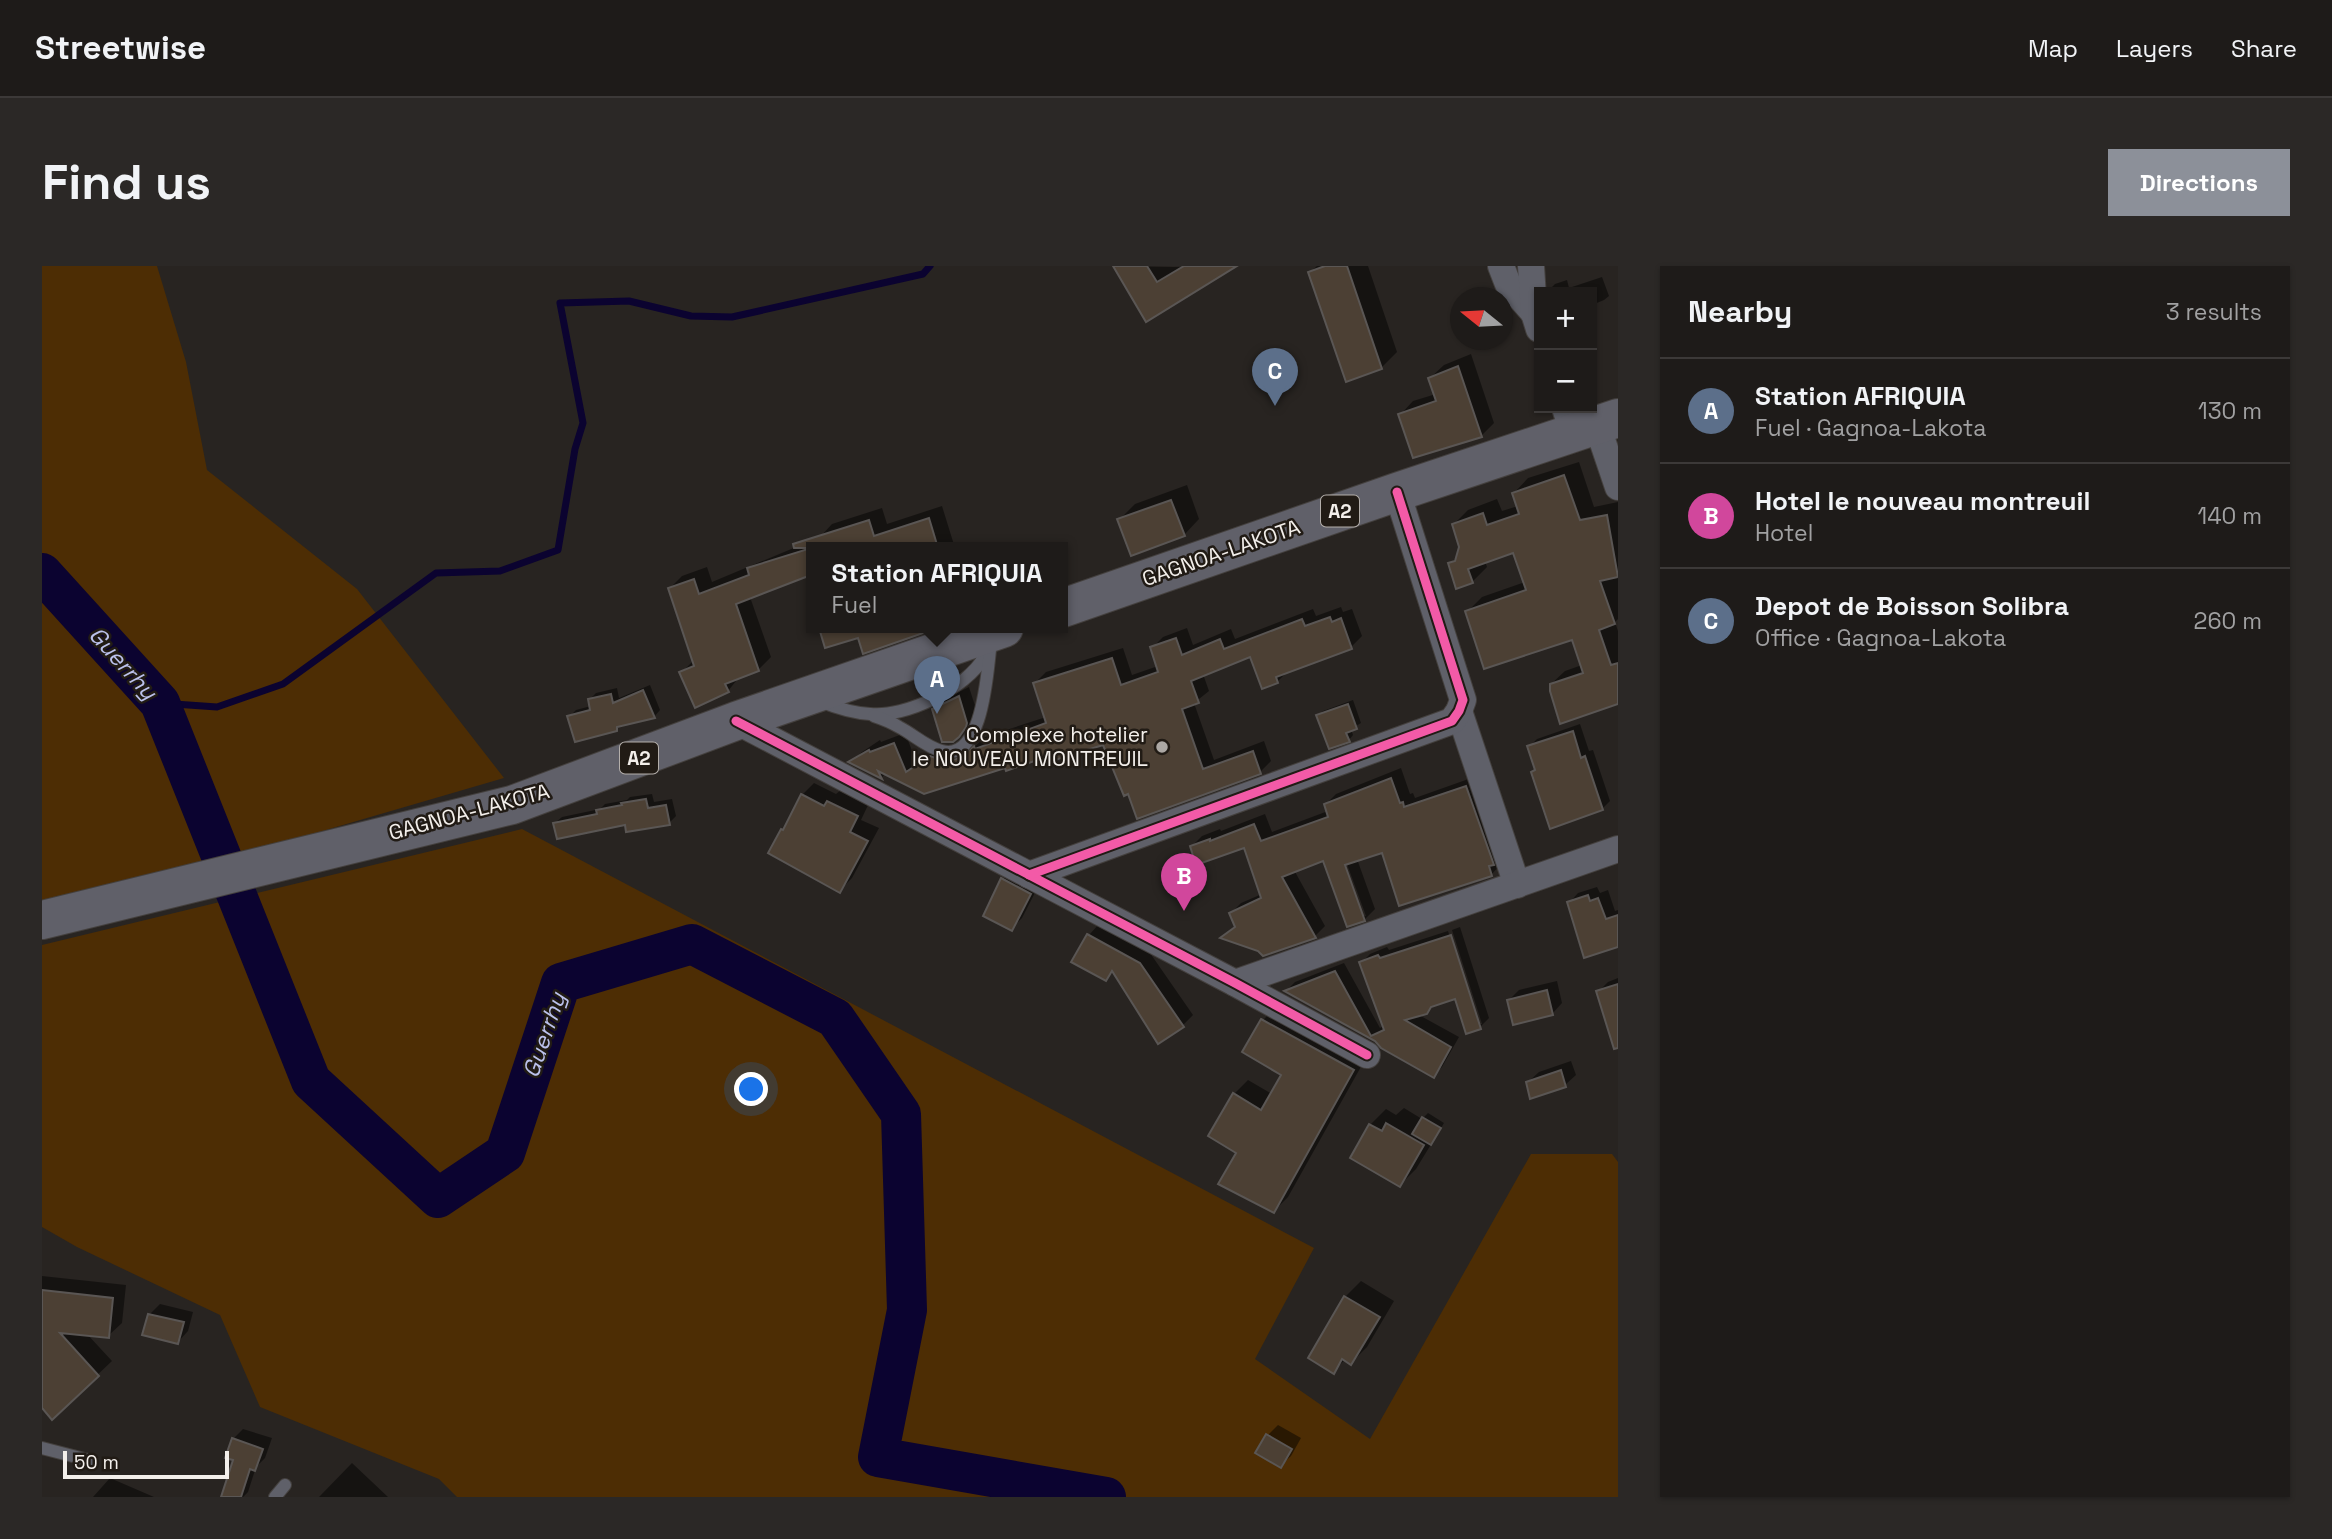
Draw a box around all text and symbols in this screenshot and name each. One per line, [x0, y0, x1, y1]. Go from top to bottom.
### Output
text: Streetwise [35, 27, 206, 69]
text: Map [2028, 33, 2078, 64]
text: Layers [2116, 33, 2193, 64]
text: Share [2231, 33, 2297, 64]
button: Directions [2108, 149, 2290, 216]
text: Find us [42, 151, 211, 213]
north arrow [1450, 287, 1513, 350]
map controls [1534, 287, 1597, 413]
button: + [1534, 287, 1597, 350]
text: Nearby [1688, 292, 1792, 331]
text: 3 results [2166, 297, 2262, 327]
pin: C [1252, 348, 1298, 406]
button: − [1534, 350, 1597, 413]
text: Station AFRIQUIA [1755, 379, 1966, 413]
text: A [1704, 396, 1718, 426]
text: 130 m [2198, 396, 2262, 426]
text: Fuel · Gagnoa-Lakota [1755, 413, 1987, 443]
text: Hotel le nouveau montreuil [1755, 484, 2090, 518]
road number: A2 [1321, 496, 1359, 526]
text: B [1703, 501, 1719, 531]
text: 140 m [2198, 501, 2262, 531]
street label: GAGNOA-LAKOTA [1138, 513, 1303, 592]
text: Hotel [1755, 518, 1813, 548]
popup [806, 542, 1068, 633]
text: Station AFRIQUIA [832, 556, 1042, 590]
text: Depot de Boisson Solibra [1755, 589, 2069, 623]
text: Fuel [832, 590, 877, 620]
text: C [1704, 606, 1718, 636]
text: 260 m [2194, 606, 2262, 636]
water label: Guerrhy [82, 620, 164, 706]
text: Office · Gagnoa-Lakota [1755, 623, 2006, 653]
pin: A [914, 656, 960, 714]
place label: Complexe hotelier le NOUVEAU MONTREUIL [912, 721, 1148, 772]
marker: Complexe hotelier le NOUVEAU MONTREUIL [1154, 739, 1170, 755]
road number: A2 [620, 743, 658, 774]
street label: GAGNOA-LAKOTA [386, 777, 552, 846]
pin: B [1161, 853, 1207, 911]
water label: Guerrhy [515, 988, 573, 1082]
your location [734, 1072, 768, 1106]
scale bar [63, 1448, 229, 1480]
text: 50 m [74, 1450, 119, 1475]

